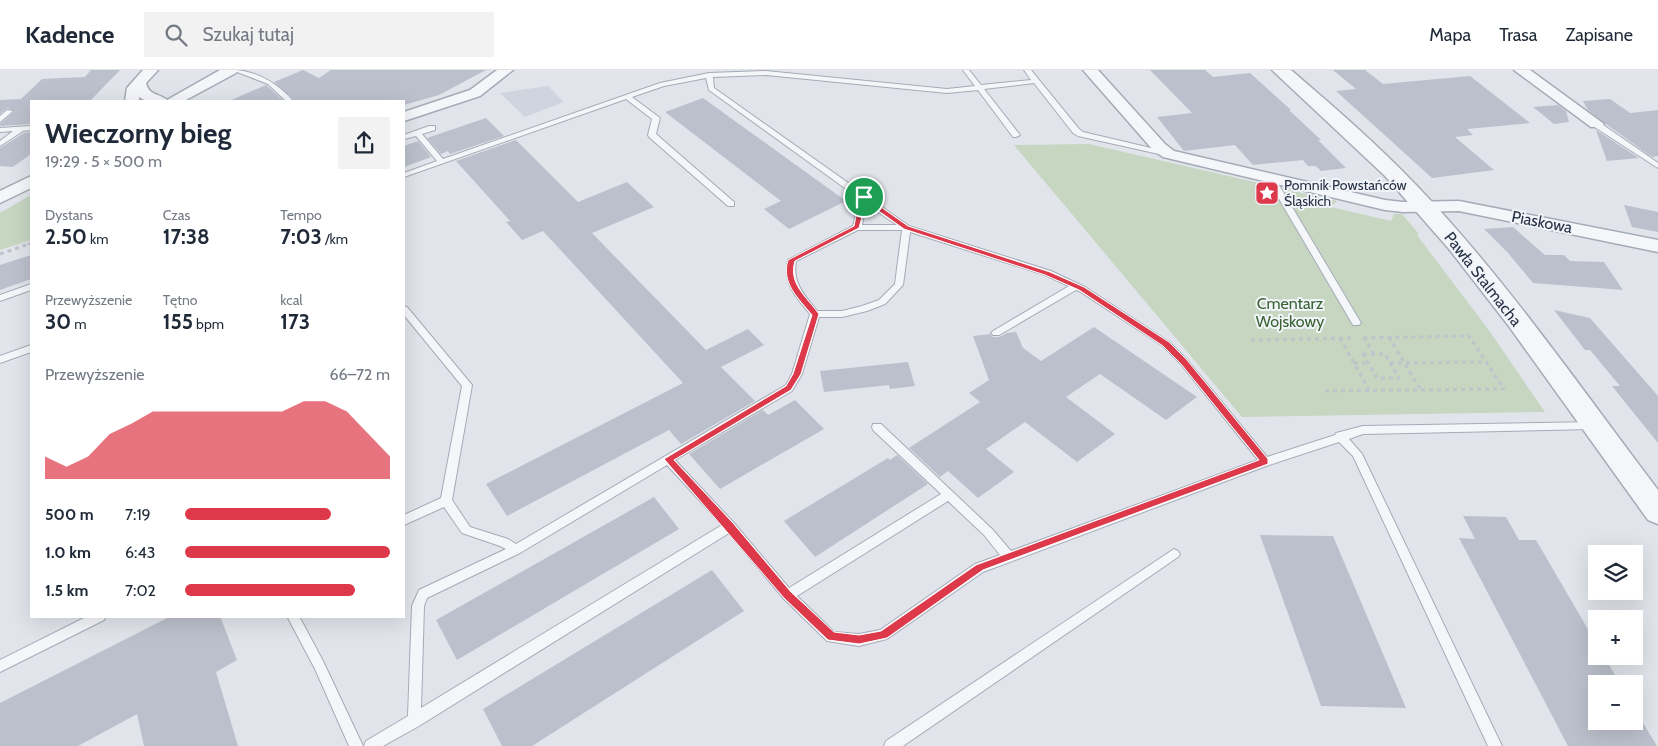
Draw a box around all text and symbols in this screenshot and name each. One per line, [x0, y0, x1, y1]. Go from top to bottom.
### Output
search box [144, 12, 494, 57]
text: Kadence [25, 20, 114, 49]
icon: search [162, 21, 190, 49]
text: Szukaj tutaj [202, 23, 294, 46]
text: Mapa [1429, 24, 1471, 46]
text: Trasa [1499, 24, 1537, 46]
text: Zapisane [1565, 24, 1633, 46]
text: Wieczorny bieg [45, 116, 231, 150]
button: share [338, 117, 390, 169]
text: 19:29 · 5 × 500 m [45, 152, 162, 171]
pin [843, 176, 885, 218]
place label: Pomnik Powstańców Śląskich [1284, 176, 1407, 210]
place icon: Pomnik Powstańców Śląskich [1254, 180, 1280, 206]
icon: arrive [850, 183, 878, 211]
text: Dystans [45, 206, 93, 224]
text: Czas [163, 206, 190, 224]
text: Tempo [280, 206, 322, 224]
street label: Piaskowa [1510, 207, 1574, 237]
text: 2.50 [45, 224, 87, 249]
text: 17:38 [163, 224, 210, 249]
text: 7:03 [280, 224, 322, 249]
street label: Pawła Stalmacha [1440, 228, 1526, 330]
text: km [87, 230, 109, 248]
text: /km [322, 230, 348, 248]
text: Przewyższenie [45, 291, 132, 309]
text: Tętno [163, 291, 198, 309]
text: kcal [280, 291, 303, 309]
park label: Cmentarz Wojskowy [1256, 294, 1324, 331]
text: 30 [45, 309, 71, 334]
text: 155 [163, 309, 193, 334]
text: 173 [280, 309, 310, 334]
text: m [71, 315, 87, 333]
text: bpm [193, 315, 224, 333]
text: Przewyższenie [45, 365, 145, 384]
text: 66–72 m [329, 365, 390, 384]
text: 500 m [45, 505, 94, 524]
text: 7:19 [125, 505, 151, 524]
text: 1.0 km [45, 543, 91, 562]
text: 6:43 [125, 543, 155, 562]
map controls [1588, 545, 1643, 730]
button: layers [1588, 545, 1643, 600]
text: 1.5 km [45, 581, 88, 600]
text: 7:02 [125, 581, 156, 600]
button: + [1588, 610, 1643, 665]
button: − [1588, 675, 1643, 730]

